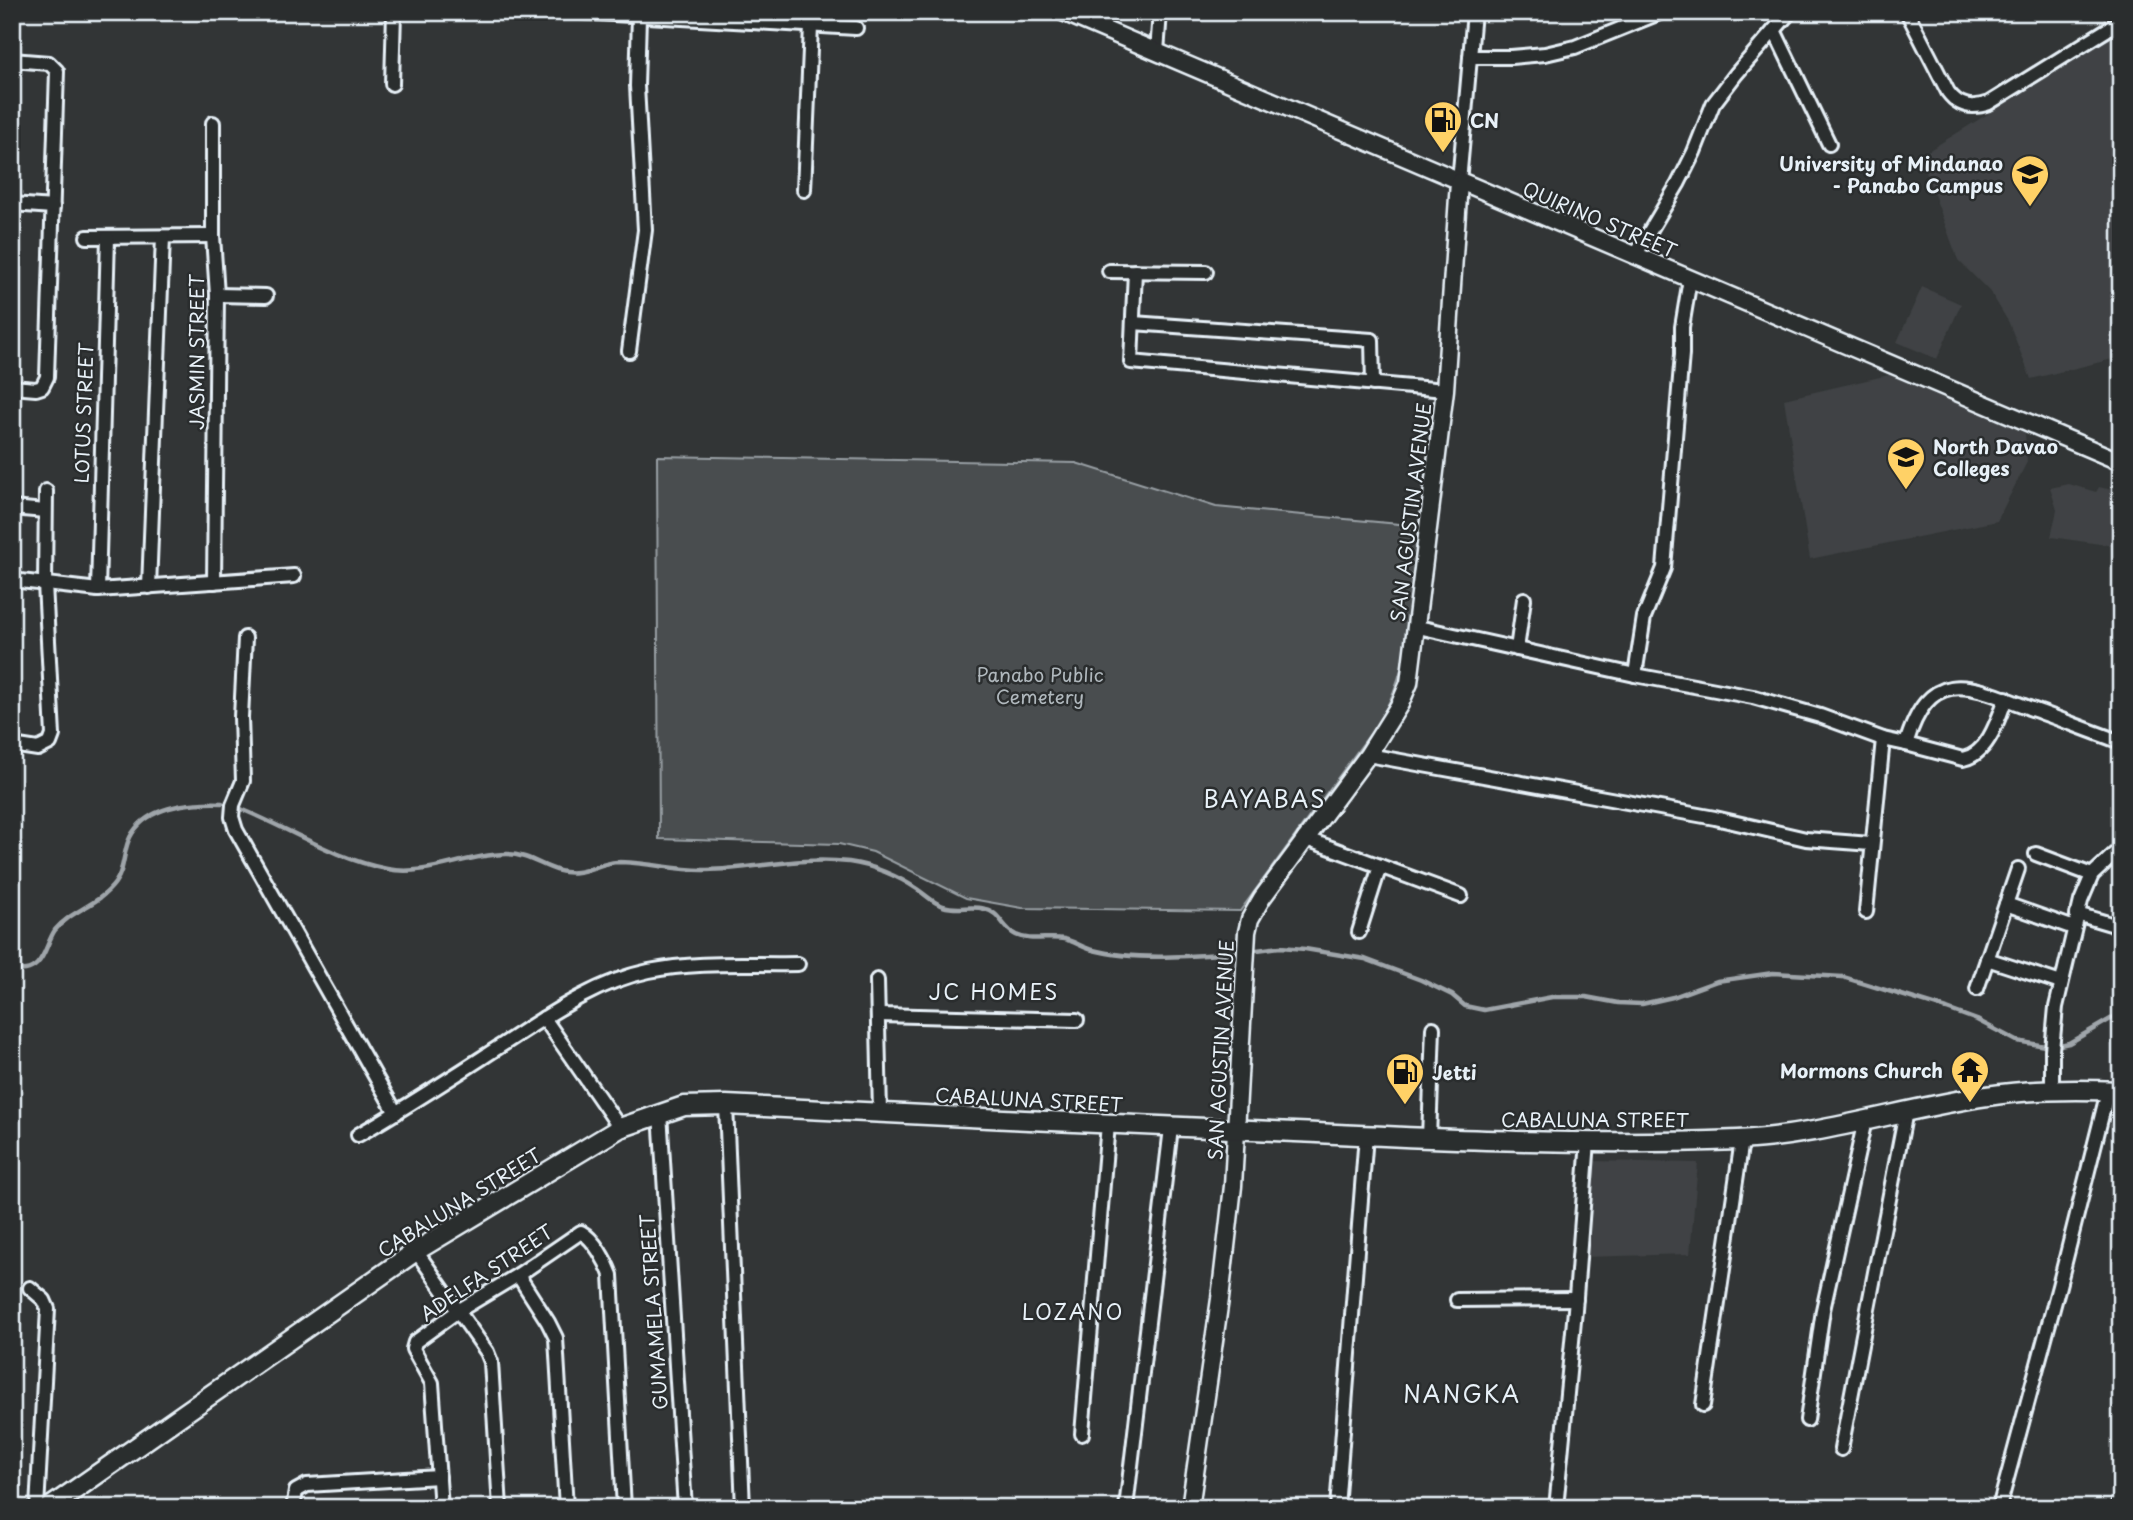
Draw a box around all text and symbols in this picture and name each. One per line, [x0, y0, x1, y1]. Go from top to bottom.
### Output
fuel station icon: CN [1422, 99, 1464, 154]
place label: CN [1470, 106, 1499, 134]
place label: University of Mindanao - Panabo Campus [1779, 149, 2003, 199]
school or university icon: University of Mindanao - Panabo Campus [2009, 153, 2051, 208]
street label: QUIRINO STREET [1519, 174, 1681, 264]
street label: JASMIN STREET [182, 274, 210, 430]
street label: LOTUS STREET [67, 342, 99, 484]
street label: SAN AGUSTIN AVENUE [1383, 401, 1437, 623]
place label: North Davao Colleges [1933, 432, 2058, 482]
school or university icon: North Davao Colleges [1885, 436, 1927, 491]
park label: Panabo Public Cemetery [976, 660, 1104, 710]
district label: BAYABAS [1203, 781, 1327, 816]
street label: SAN AGUSTIN AVENUE [1200, 939, 1240, 1161]
district label: JC HOMES [929, 975, 1059, 1007]
temple icon: Mormons Church [1949, 1049, 1991, 1104]
fuel station icon: Jetti [1384, 1051, 1426, 1106]
place label: Mormons Church [1780, 1056, 1943, 1084]
place label: Jetti [1432, 1058, 1477, 1086]
street label: CABALUNA STREET [934, 1080, 1124, 1118]
street label: CABALUNA STREET [1501, 1105, 1689, 1133]
street label: CABALUNA STREET [372, 1140, 546, 1264]
street label: GUMAMELA STREET [632, 1213, 674, 1411]
street label: ADELFA STREET [414, 1217, 558, 1327]
district label: LOZANO [1022, 1295, 1124, 1327]
district label: NANGKA [1403, 1376, 1521, 1411]

